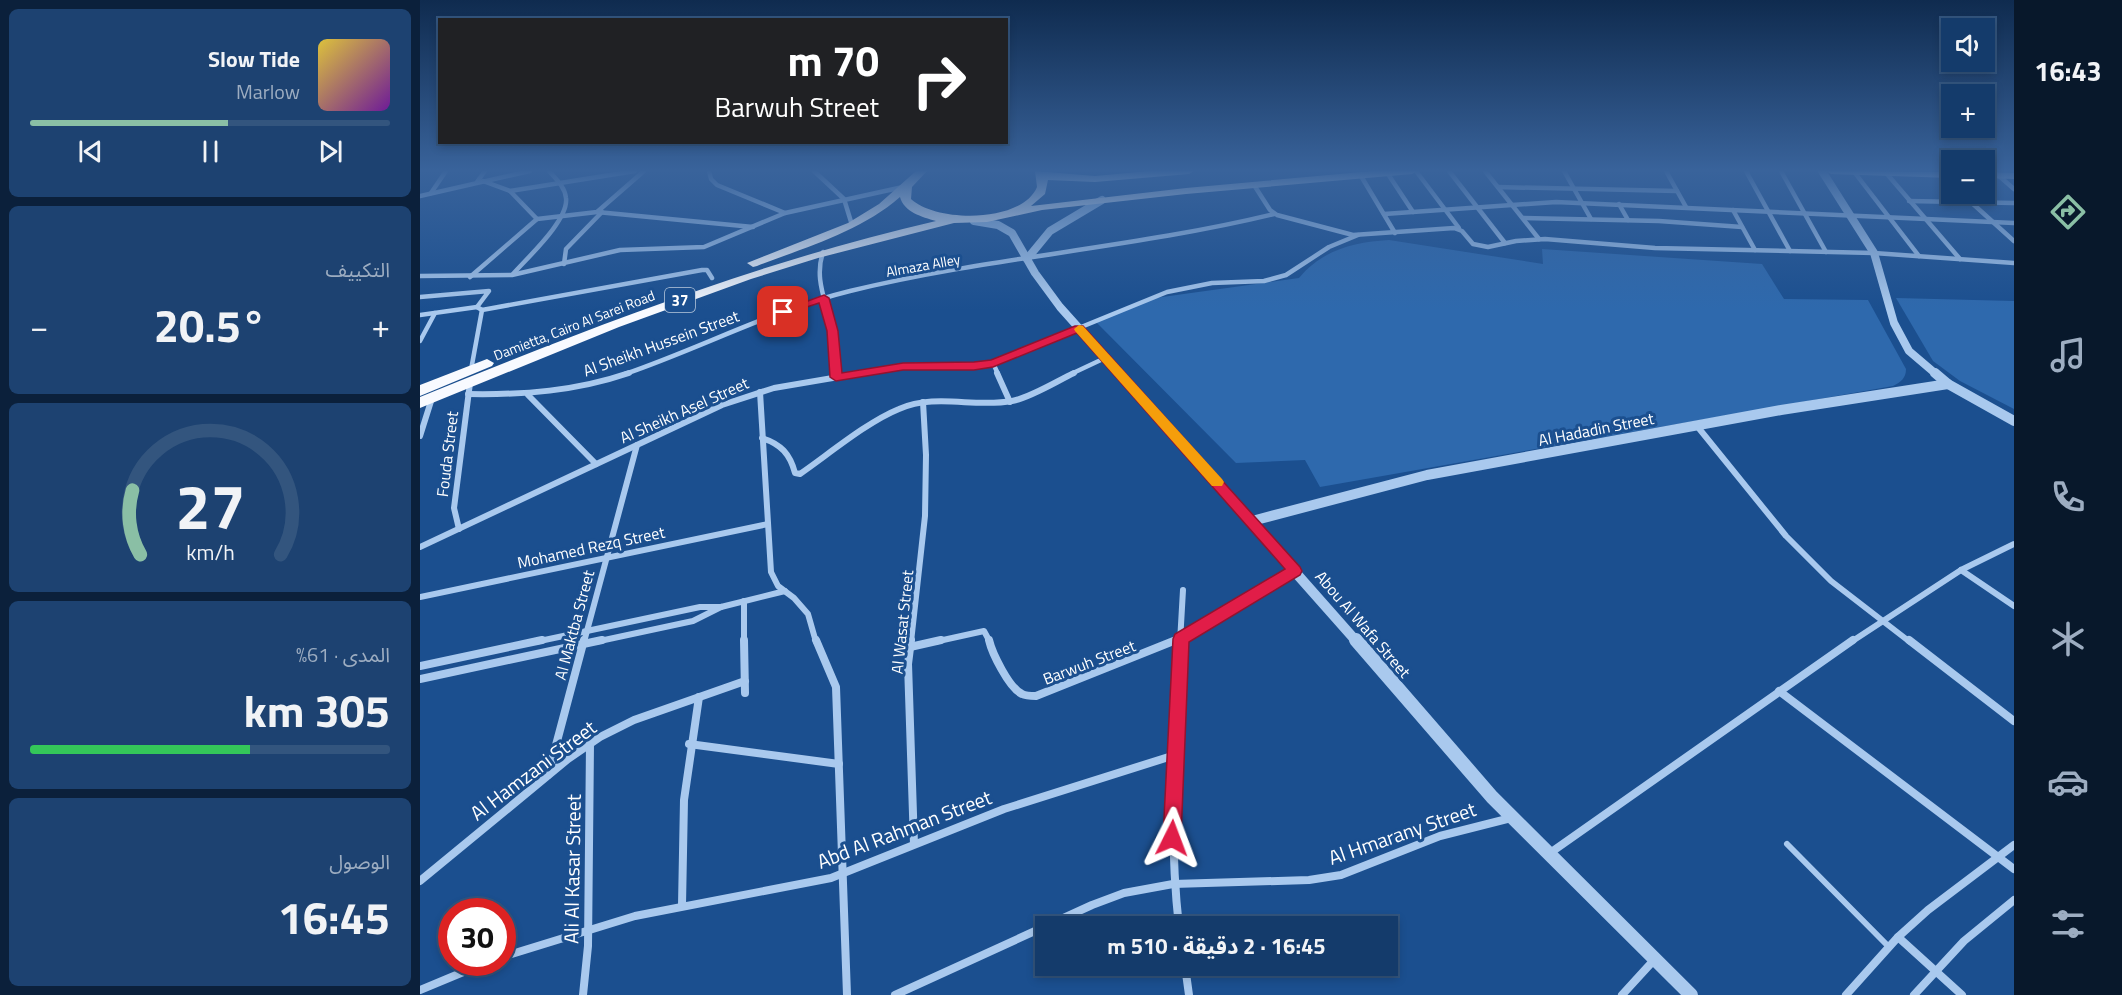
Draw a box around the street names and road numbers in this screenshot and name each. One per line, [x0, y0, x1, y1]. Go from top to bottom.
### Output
street label: Almaza Alley [884, 248, 962, 282]
street label: Damietta, Cairo Al Sarei Road [490, 285, 658, 365]
road number: 37 [665, 288, 695, 312]
street label: Al Sheikh Hussein Street [580, 303, 743, 382]
street label: Al Sheikh Asel Street [616, 371, 753, 449]
street label: Al Hadadin Street [1536, 406, 1656, 452]
street label: Fouda Street [430, 409, 464, 498]
street label: Mohamed Rezq Street [515, 520, 667, 574]
street label: Abou Al Wafa Street [1310, 565, 1417, 683]
street label: Al Maktba Street [548, 567, 600, 683]
street label: Al Wasat Street [885, 568, 919, 675]
street label: Barwuh Street [1039, 633, 1139, 691]
street label: Al Hamzani Street [463, 712, 603, 828]
street label: Abd Al Rahman Street [812, 781, 996, 877]
street label: Al Hmarany Street [1324, 793, 1480, 873]
street label: Ali Al Kasar Street [555, 794, 589, 944]

